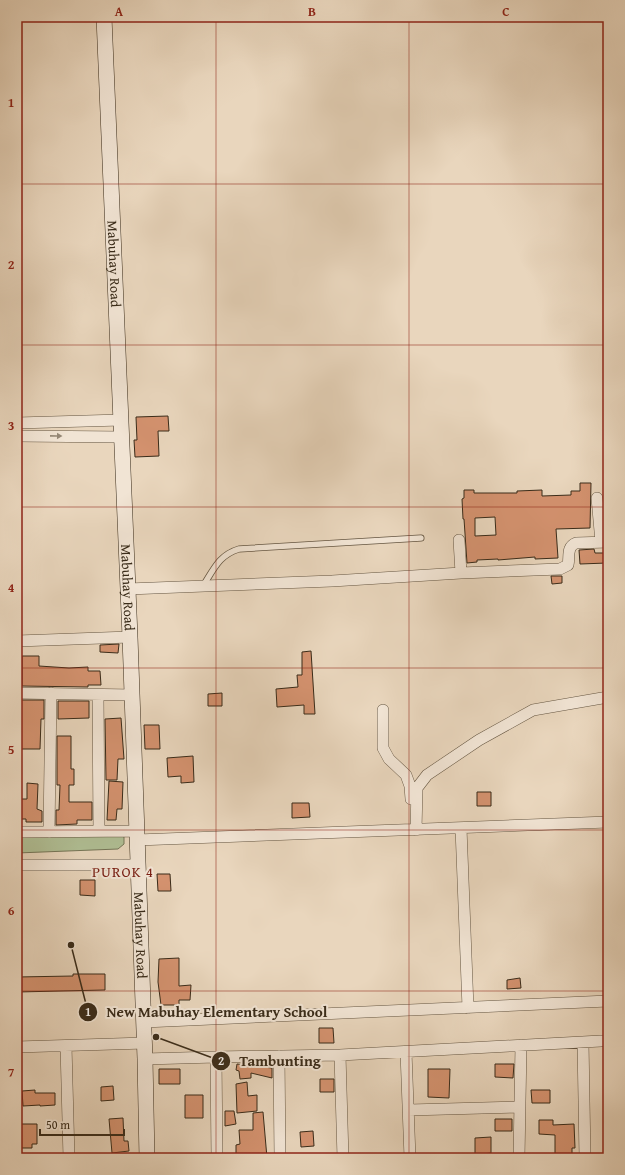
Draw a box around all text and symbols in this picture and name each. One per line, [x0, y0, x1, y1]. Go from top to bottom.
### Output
text: A [115, 2, 124, 21]
text: B [308, 2, 316, 21]
text: C [502, 2, 510, 21]
text: 1 [8, 93, 14, 112]
street label: Mabuhay Road [103, 220, 126, 308]
text: 2 [8, 255, 15, 274]
text: 3 [8, 416, 14, 435]
one-way arrow [50, 433, 63, 439]
street label: Mabuhay Road [116, 544, 140, 632]
text: 4 [8, 578, 15, 597]
text: 5 [8, 740, 15, 759]
district label: PUROK 4 [92, 861, 154, 882]
street label: Mabuhay Road [129, 892, 152, 980]
text: 6 [8, 901, 15, 920]
callout: New Mabuhay Elementary School [78, 998, 335, 1025]
text: New Mabuhay Elementary School [107, 1001, 328, 1022]
text: 1 [85, 1003, 91, 1020]
callout: Tambunting [211, 1047, 329, 1074]
text: Tambunting [239, 1050, 321, 1071]
text: 2 [218, 1052, 224, 1069]
text: 7 [8, 1063, 15, 1082]
scale bar [40, 1111, 124, 1137]
text: 50 m [46, 1116, 70, 1133]

